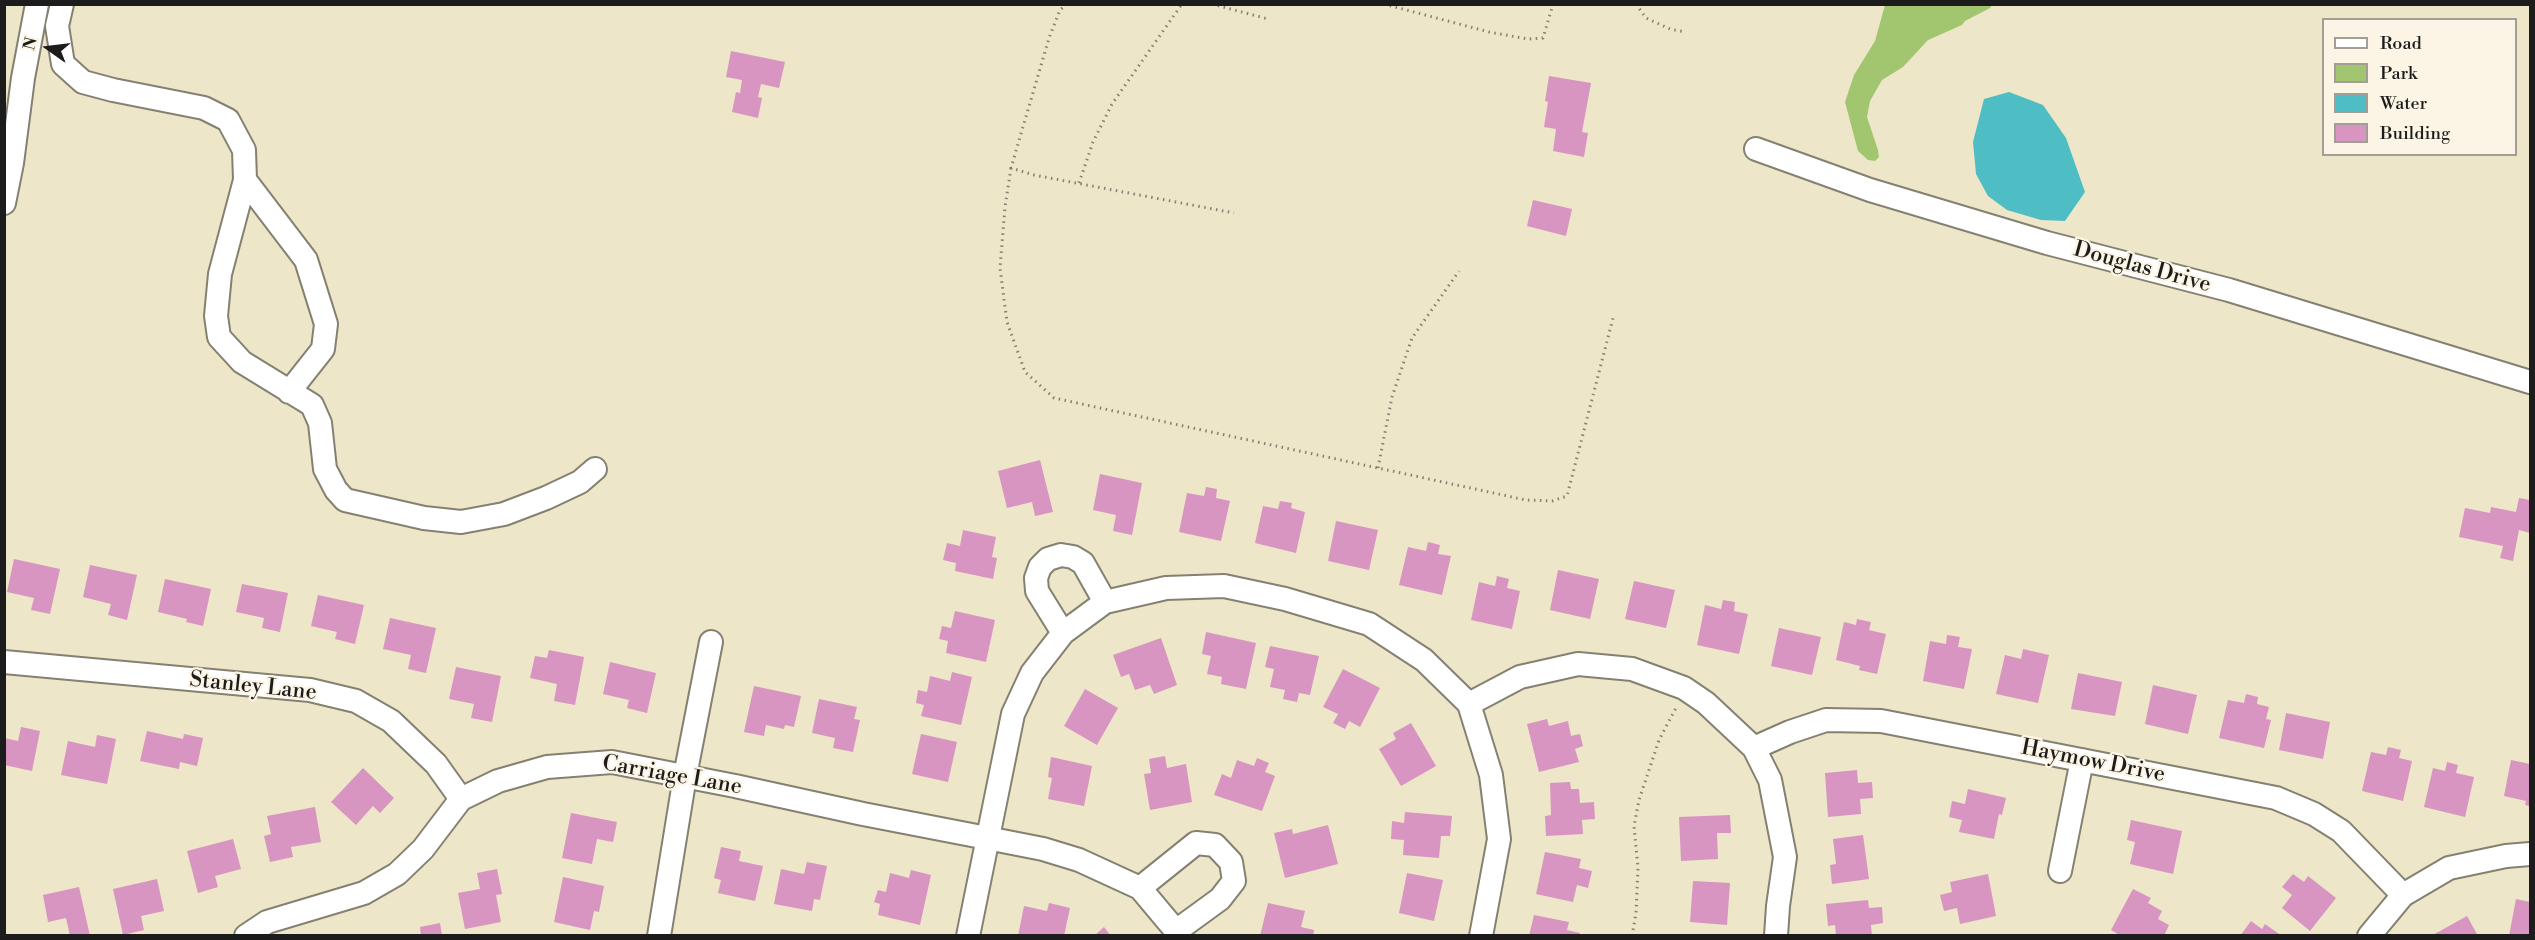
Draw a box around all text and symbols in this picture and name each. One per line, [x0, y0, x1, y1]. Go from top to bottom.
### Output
north arrow [18, 18, 78, 78]
legend [2322, 18, 2517, 156]
text: Road [2380, 32, 2422, 55]
text: N [19, 35, 42, 52]
text: Park [2380, 62, 2417, 85]
text: Water [2380, 92, 2427, 115]
text: Building [2380, 122, 2450, 145]
street label: Douglas Drive [2070, 237, 2214, 299]
street label: Stanley Lane [188, 667, 318, 707]
street label: Haymow Drive [2019, 735, 2167, 789]
street label: Carriage Lane [600, 751, 744, 801]

